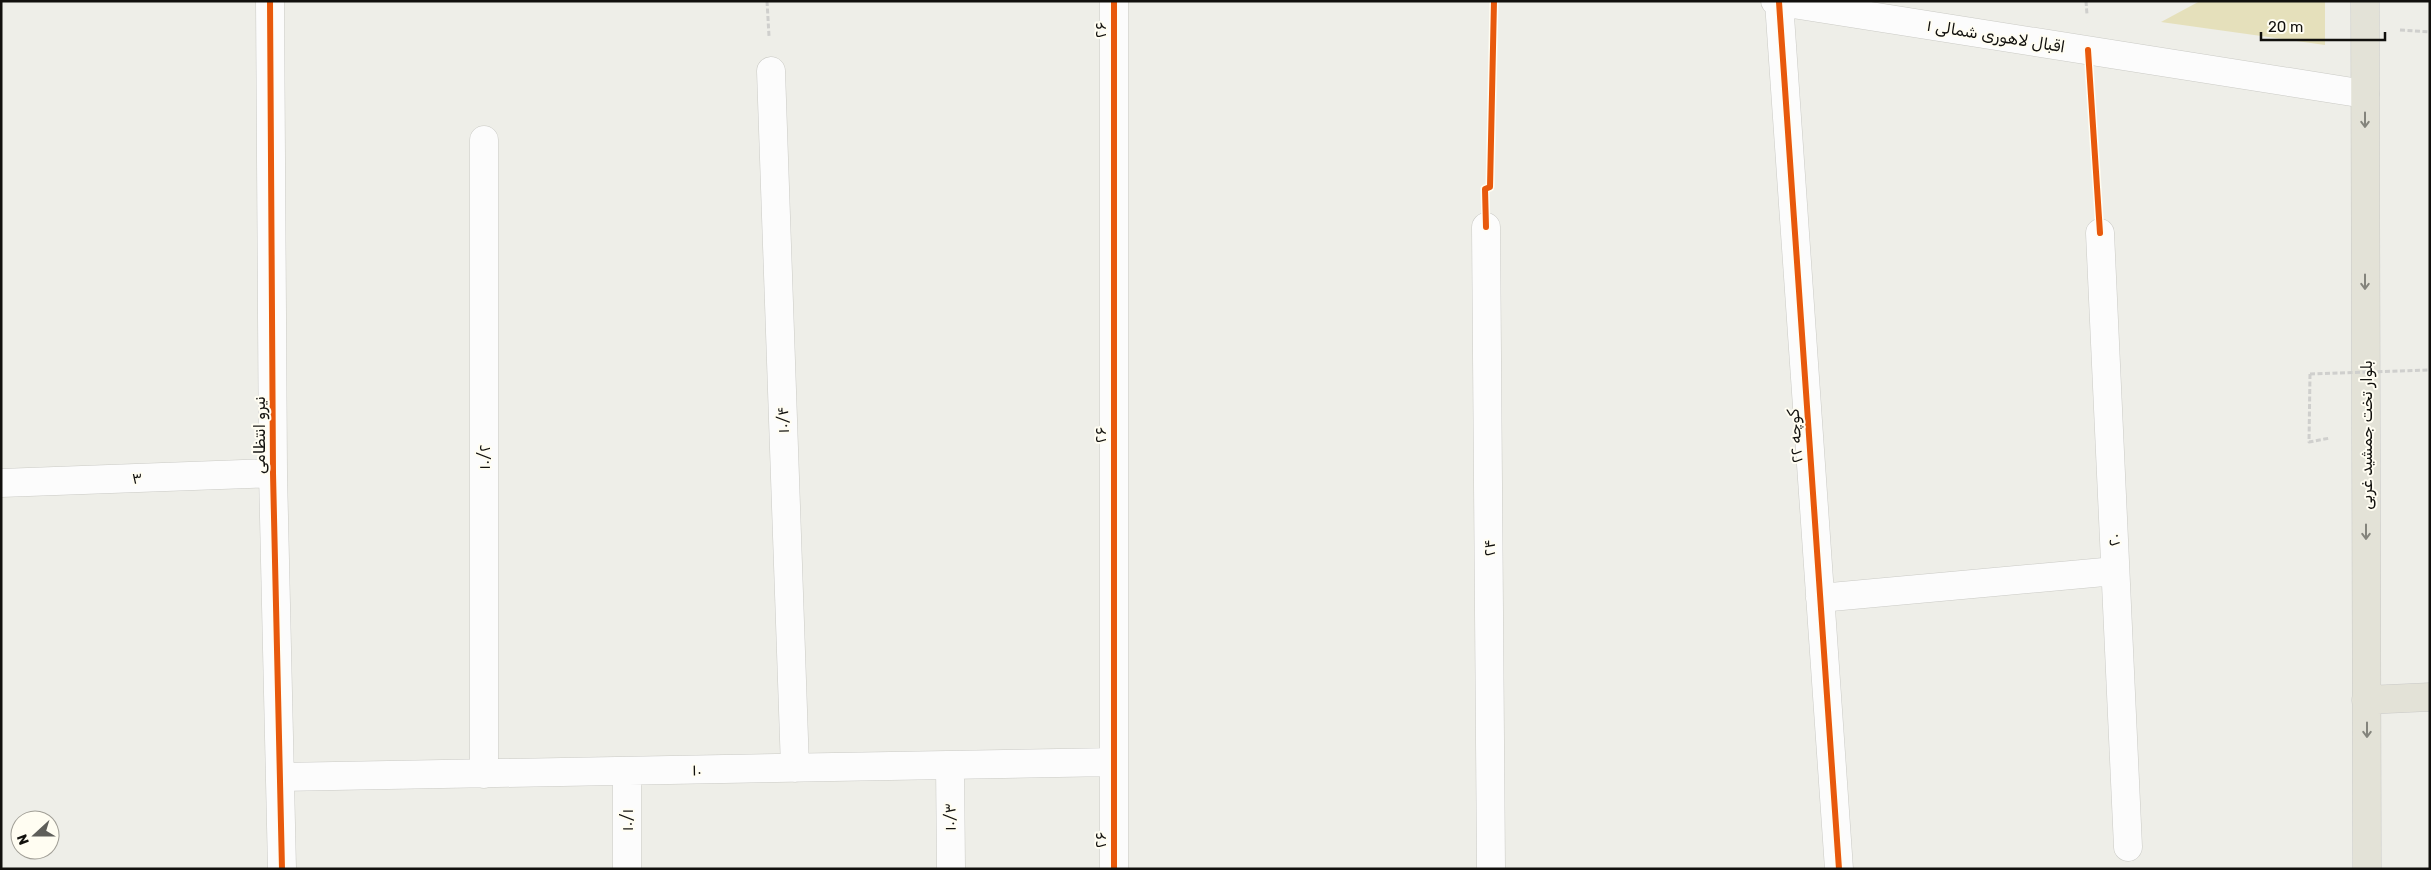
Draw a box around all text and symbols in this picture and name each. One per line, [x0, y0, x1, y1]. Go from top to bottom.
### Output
scale bar [2261, 10, 2385, 42]
street label: اقبال لاهوری شمالی ۱ [1925, 16, 2067, 57]
text: 20 m [2268, 18, 2303, 36]
street label: ۲۶ [1091, 22, 1110, 38]
one-way arrow [2360, 112, 2370, 128]
one-way arrow [2360, 274, 2370, 290]
street label: بلوار تخت جمشید غربی [2357, 360, 2377, 510]
street label: نیرو انتظامی [250, 396, 270, 474]
street label: ۱۰/۴ [773, 406, 793, 434]
street label: کوچه ۲۲ [1784, 407, 1807, 464]
street label: ۲۶ [1091, 427, 1110, 443]
street label: ۱۰/۲ [475, 444, 494, 470]
street label: ۳ [131, 468, 143, 488]
one-way arrow [2361, 524, 2371, 540]
street label: ۲۰ [2104, 533, 2124, 547]
street label: ۲۴ [1480, 540, 1499, 556]
one-way arrow [2362, 722, 2372, 738]
street label: ۱۰ [692, 760, 702, 780]
street label: ۱۰/۳ [940, 803, 960, 831]
street label: ۱۰/۱ [618, 809, 637, 831]
north arrow [10, 810, 60, 860]
text: N [14, 832, 33, 847]
street label: ۲۶ [1091, 832, 1110, 848]

